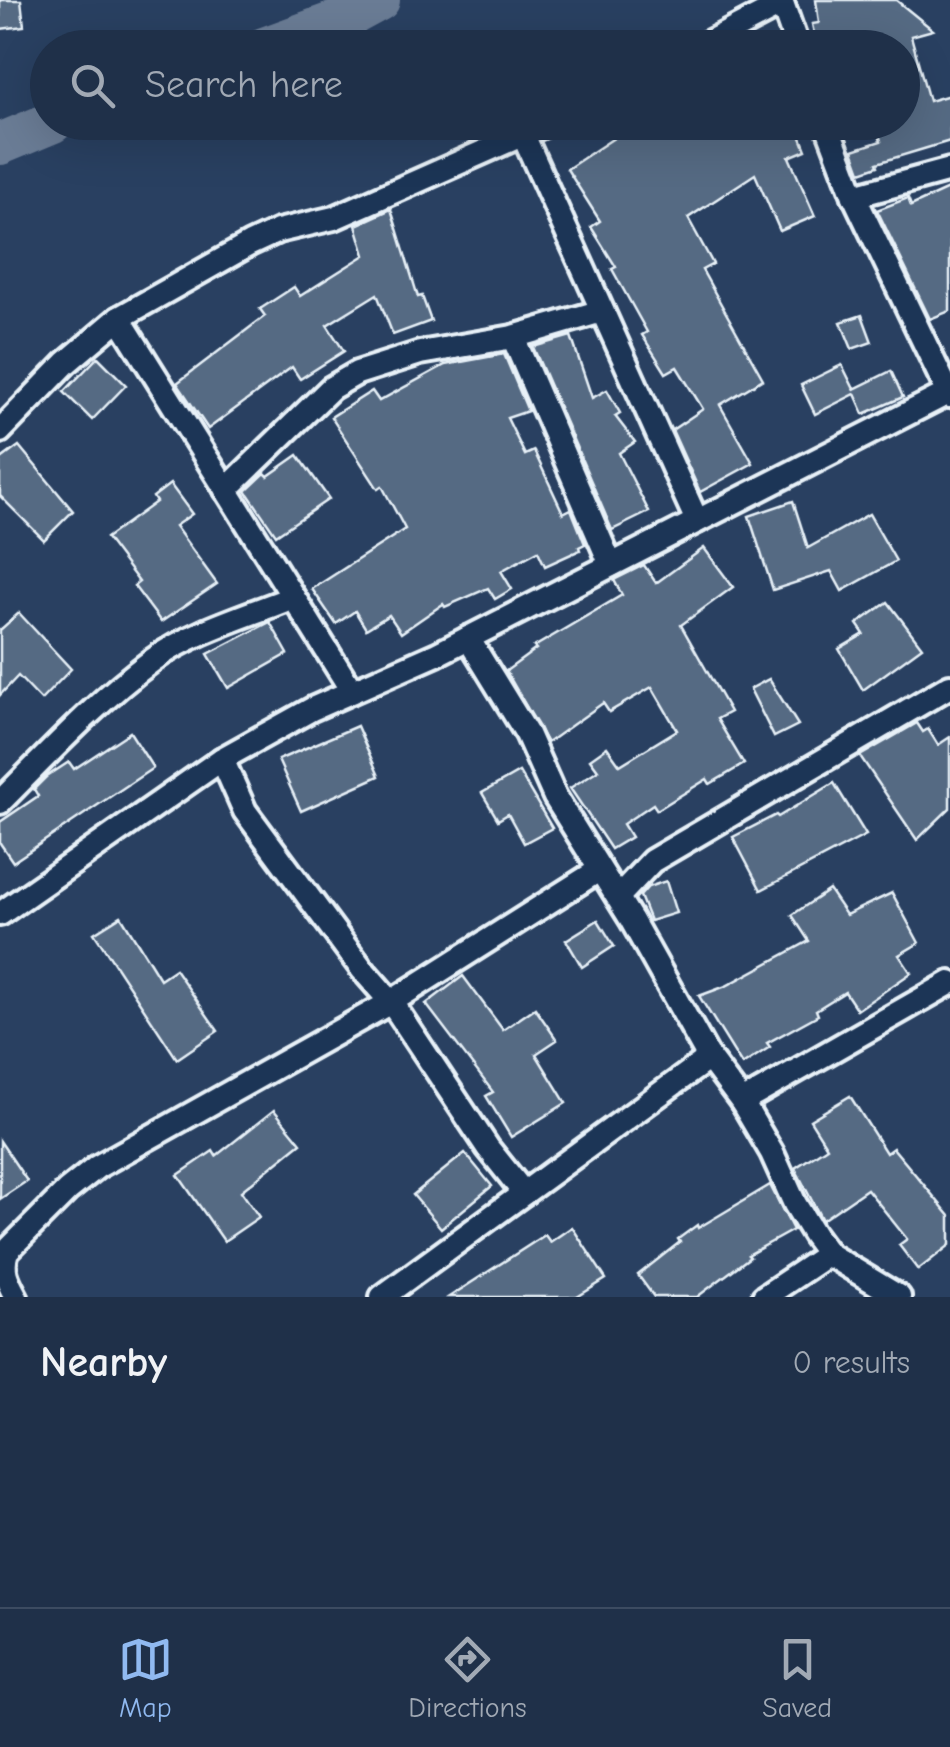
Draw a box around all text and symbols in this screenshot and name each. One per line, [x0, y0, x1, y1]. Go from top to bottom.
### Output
search box [30, 30, 920, 140]
icon: search [65, 58, 120, 113]
text: Search here [145, 63, 343, 107]
text: Nearby [40, 1338, 167, 1387]
text: 0 results [793, 1344, 910, 1381]
tab: Map [118, 1632, 173, 1724]
tab: Directions [408, 1632, 527, 1724]
tab: Saved [762, 1632, 832, 1724]

